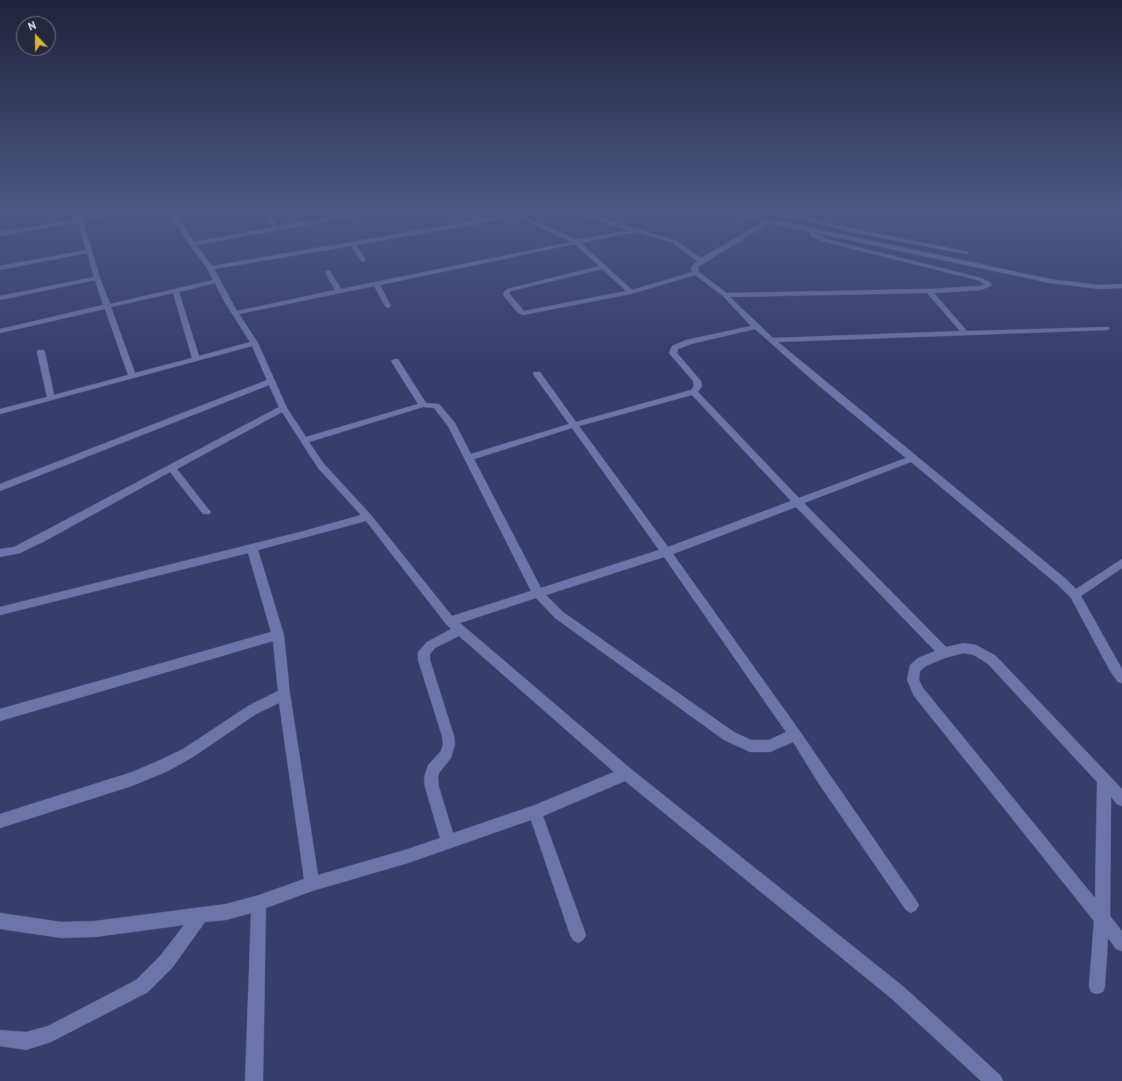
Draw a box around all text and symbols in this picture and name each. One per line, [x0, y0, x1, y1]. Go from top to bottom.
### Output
north arrow [16, 16, 56, 56]
text: N [26, 18, 38, 34]

